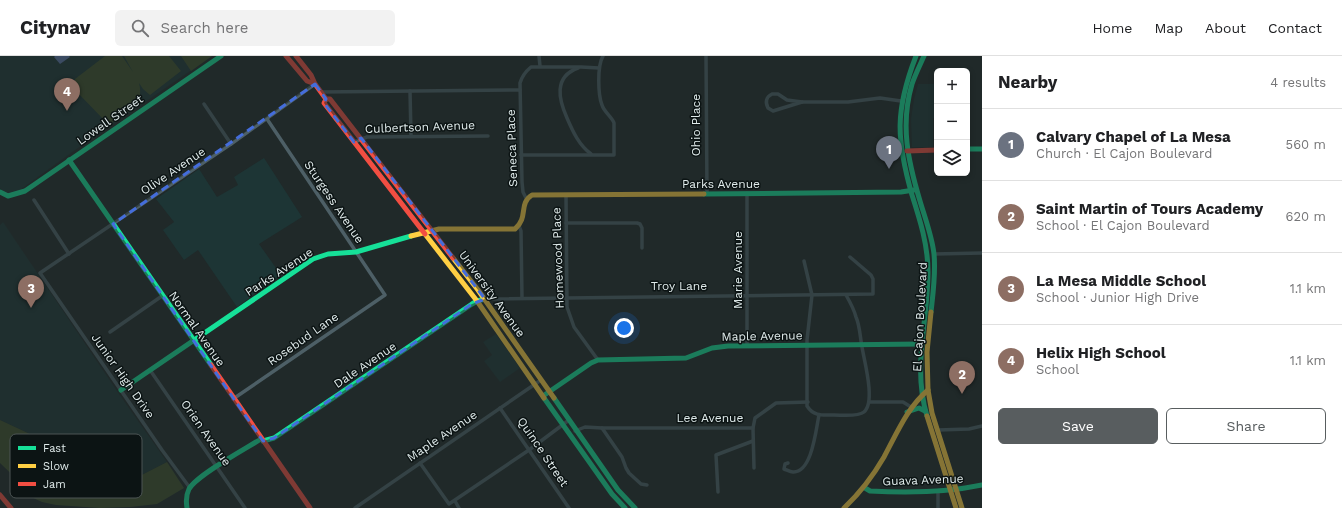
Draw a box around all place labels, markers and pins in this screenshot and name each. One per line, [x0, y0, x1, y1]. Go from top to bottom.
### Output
pin: 4 [54, 78, 80, 111]
pin: 1 [876, 136, 902, 169]
pin: 3 [18, 275, 44, 308]
pin: 2 [949, 361, 975, 394]

